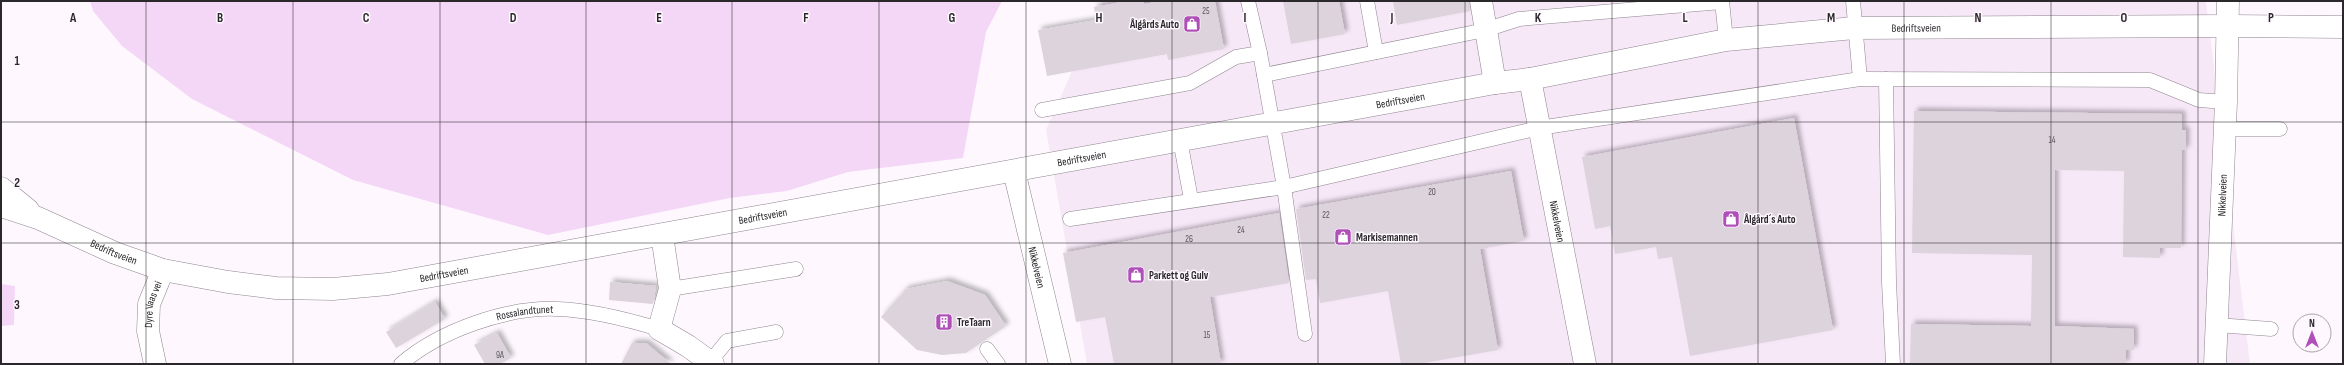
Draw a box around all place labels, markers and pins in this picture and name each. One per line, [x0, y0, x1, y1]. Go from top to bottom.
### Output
shop icon: Ålgårds Auto [1182, 14, 1202, 34]
place label: Ålgårds Auto [1129, 18, 1179, 31]
shop icon: Ålgård´s Auto [1721, 209, 1741, 229]
place label: Ålgård´s Auto [1743, 213, 1796, 226]
shop icon: Markisemannen [1333, 227, 1353, 247]
place label: Markisemannen [1356, 231, 1418, 244]
shop icon: Parkett og Gulv [1126, 265, 1146, 285]
place label: Parkett og Gulv [1149, 269, 1209, 282]
building icon: TreTaarn [934, 312, 954, 332]
place label: TreTaarn [957, 316, 991, 329]

